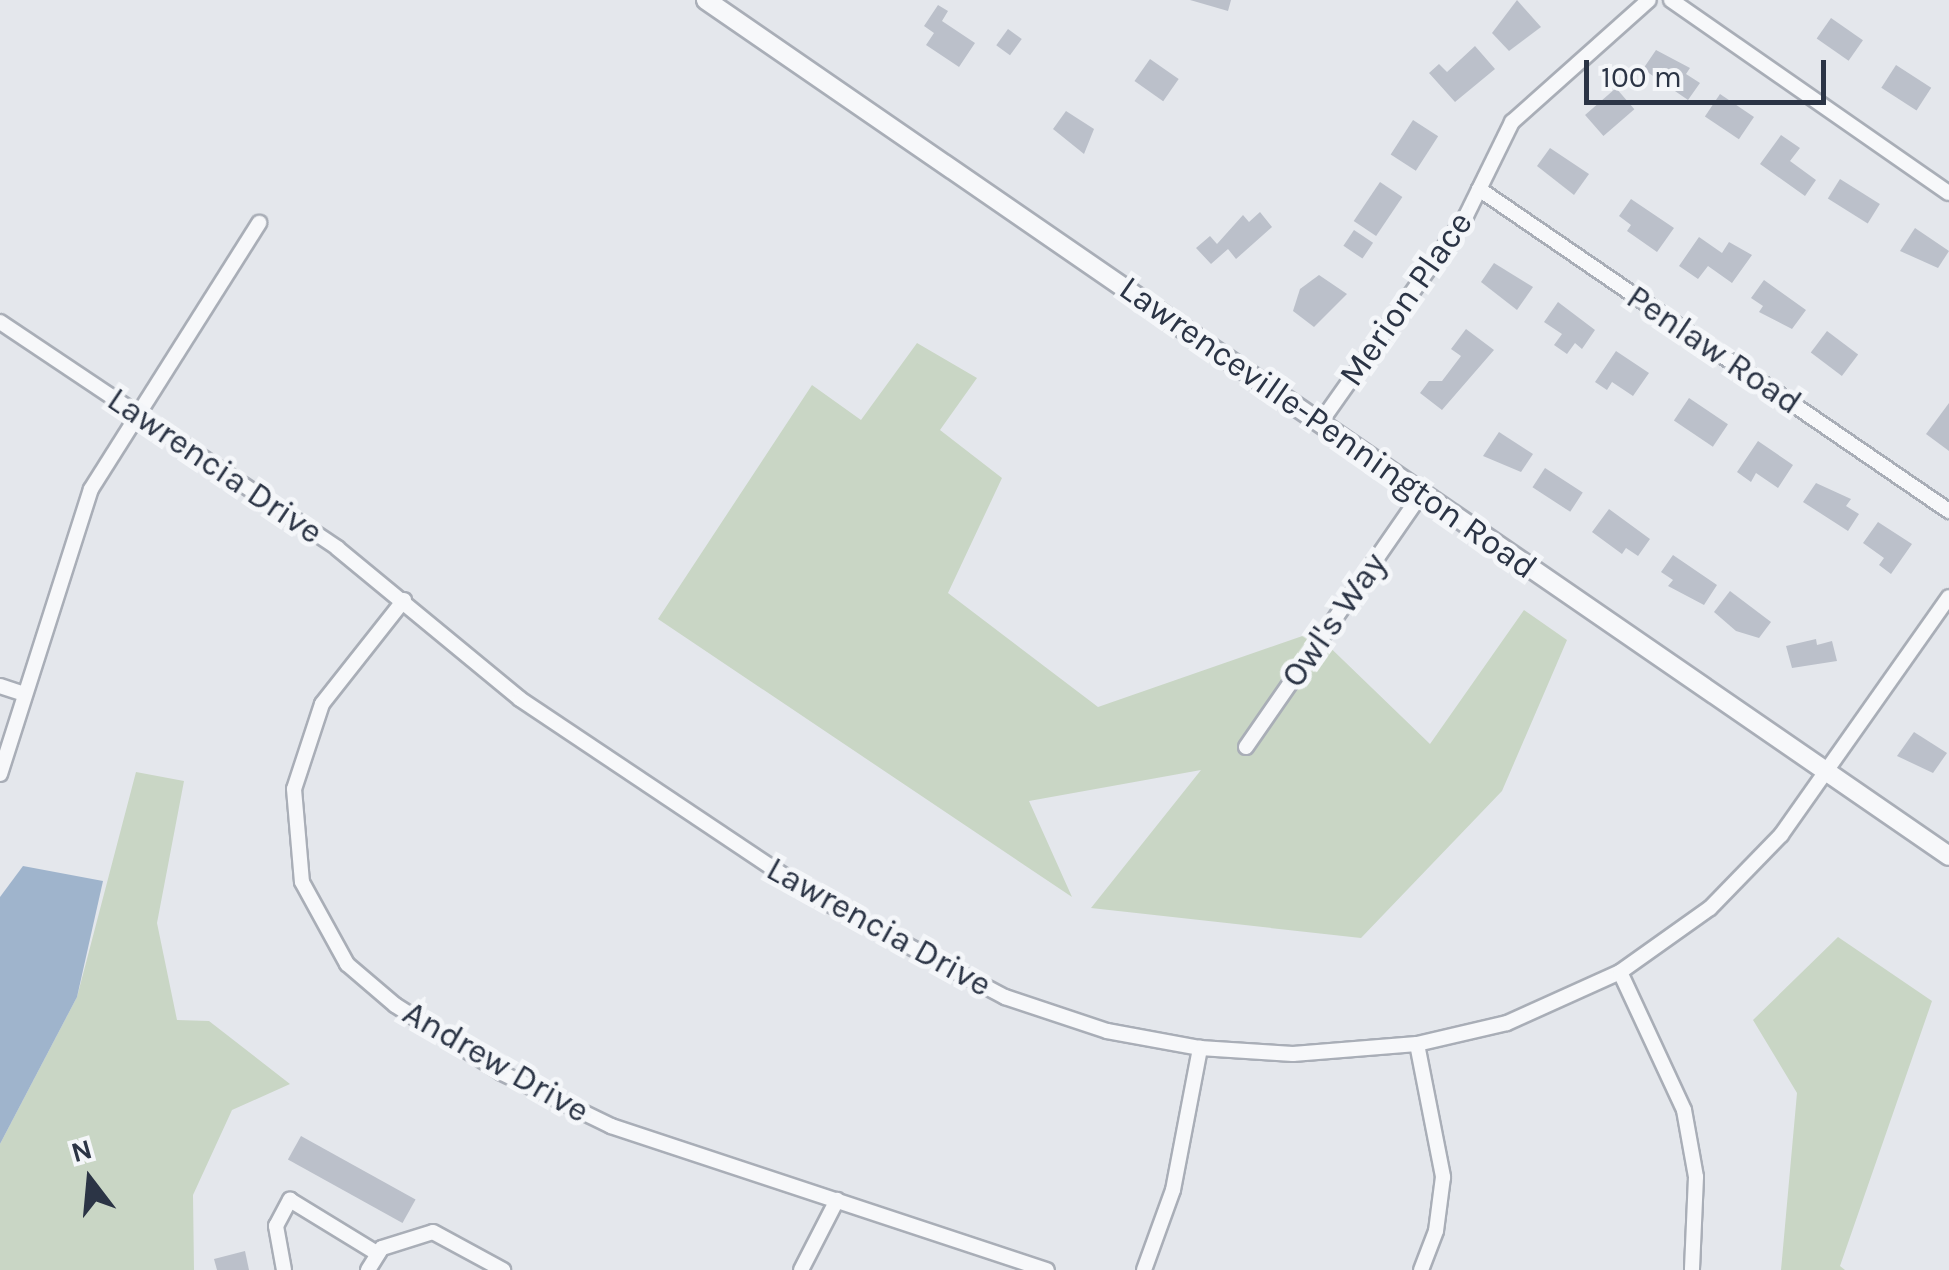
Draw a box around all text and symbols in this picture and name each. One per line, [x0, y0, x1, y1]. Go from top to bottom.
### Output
scale bar [1589, 40, 1832, 102]
text: 100 m [1601, 59, 1682, 95]
street label: Merion Place [1330, 204, 1482, 394]
street label: Lawrenceville-Pennington Road [1111, 267, 1545, 589]
street label: Penlaw Road [1619, 276, 1809, 424]
street label: Lawrencia Drive [99, 379, 331, 553]
street label: Owl's Way [1272, 545, 1396, 695]
street label: Lawrencia Drive [759, 848, 999, 1006]
street label: Andrew Drive [395, 992, 597, 1132]
north arrow [40, 1130, 140, 1230]
text: N [67, 1132, 96, 1169]

